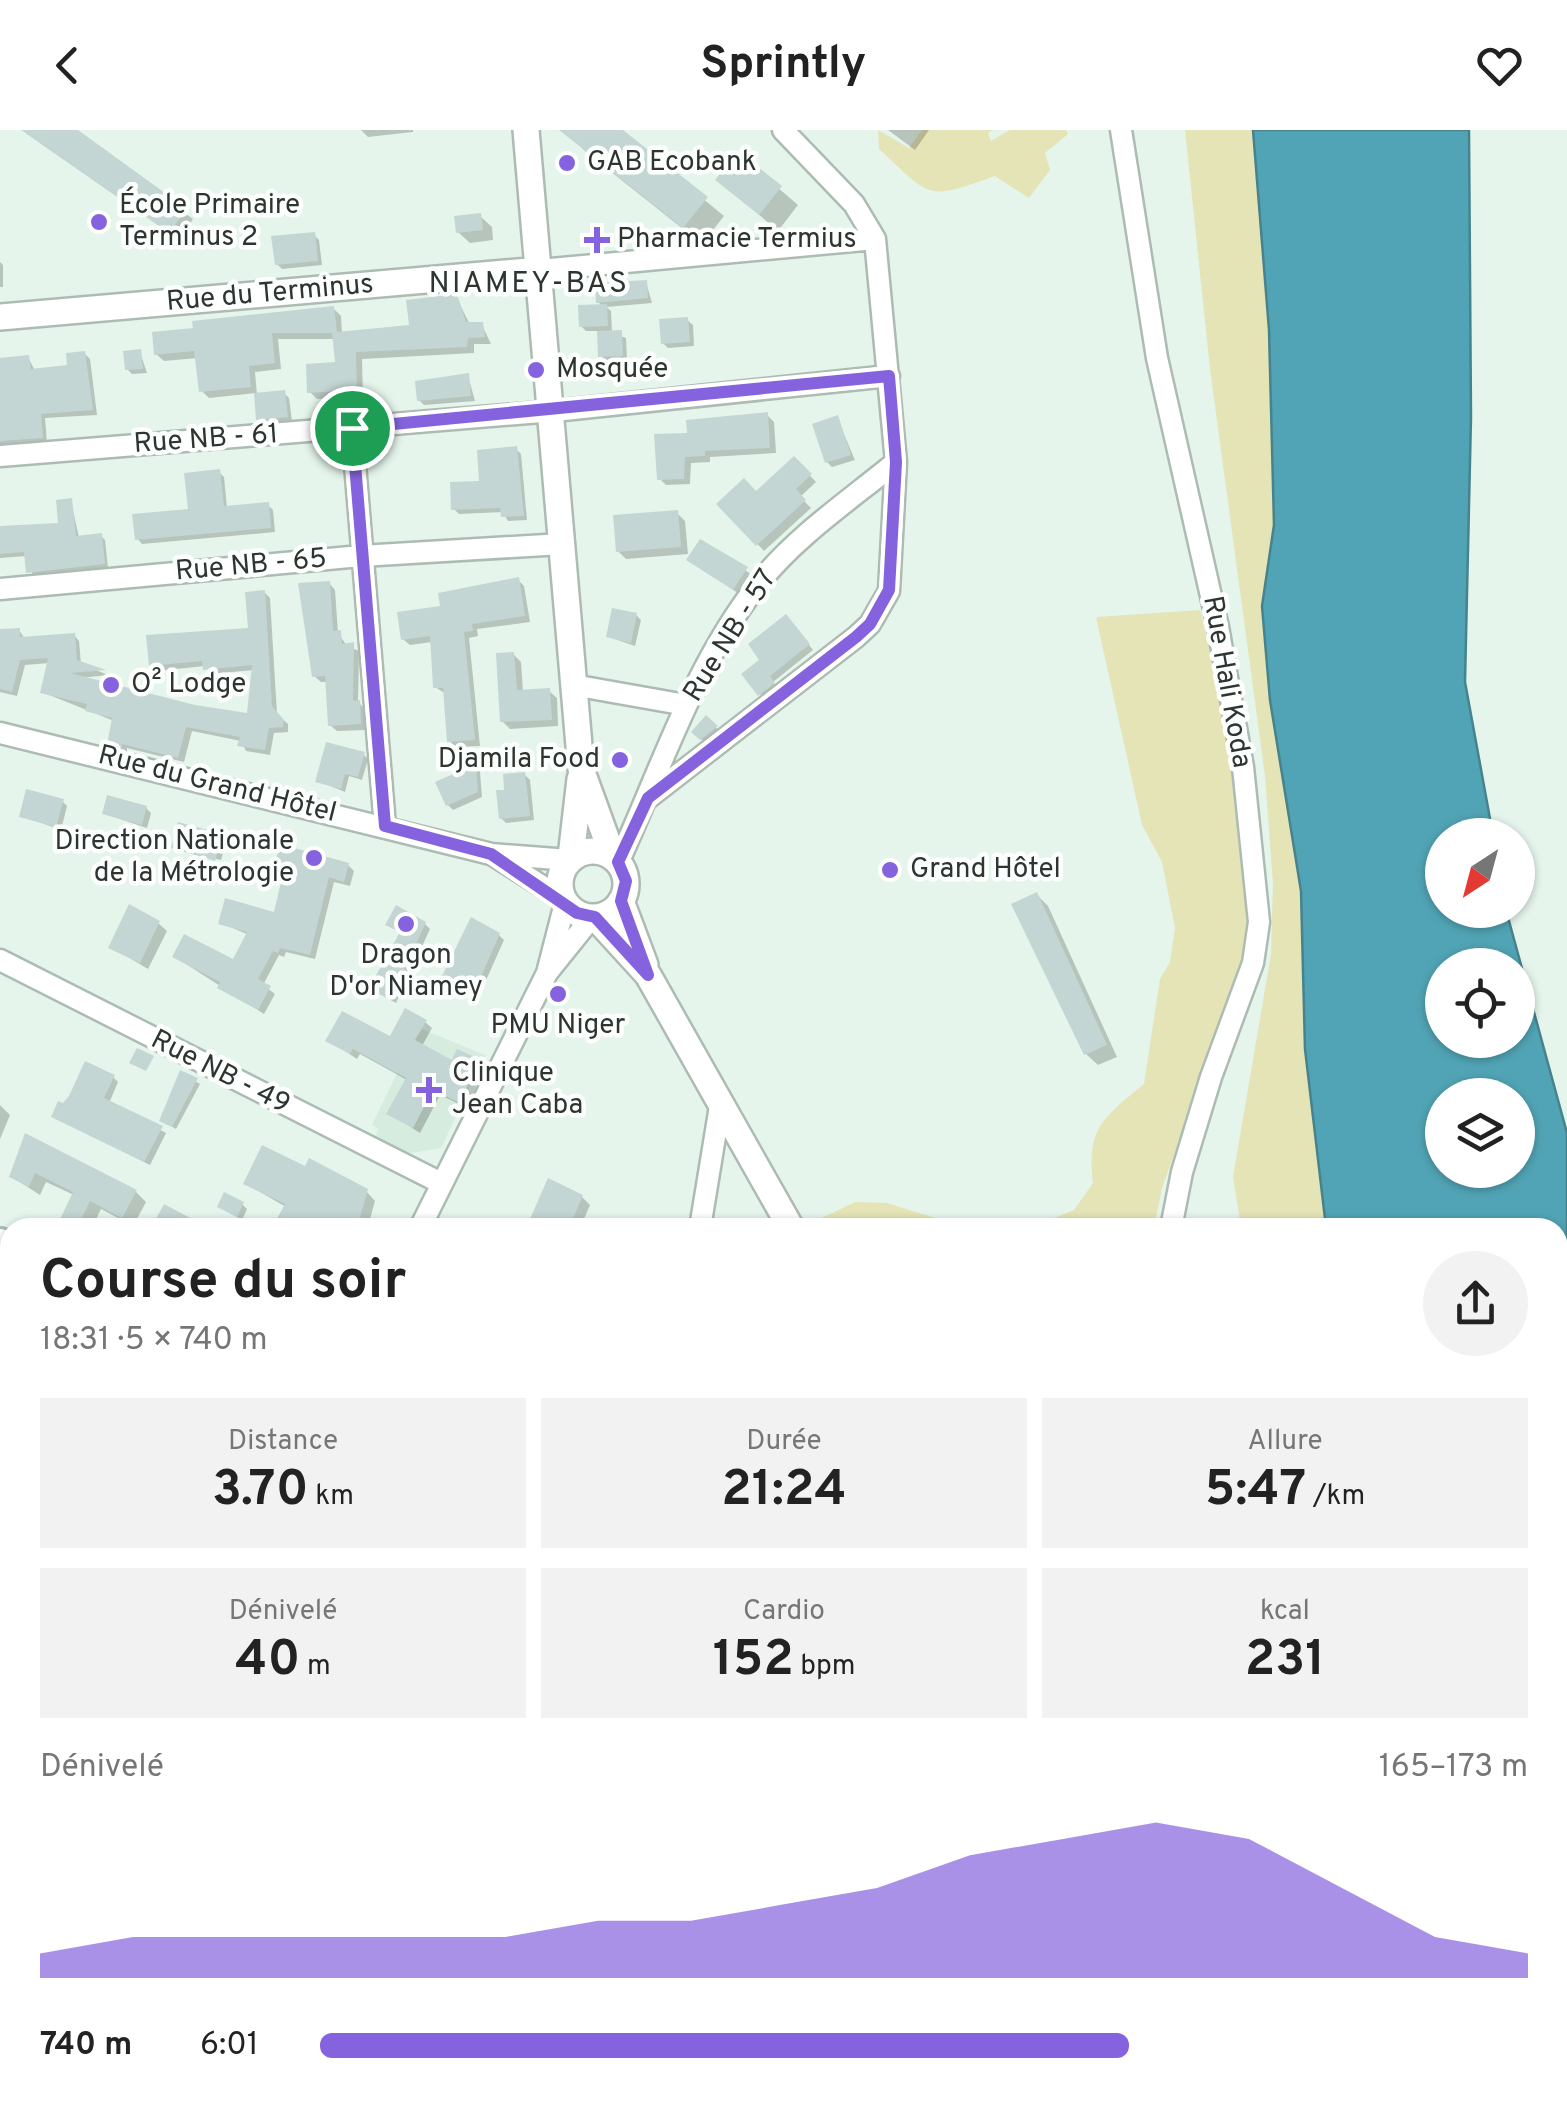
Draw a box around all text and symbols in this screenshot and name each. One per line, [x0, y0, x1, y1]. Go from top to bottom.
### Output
text: Sprintly [701, 37, 866, 94]
icon: back [40, 38, 95, 93]
icon: heart [1472, 38, 1527, 93]
place label: GAB Ecobank [587, 145, 757, 181]
marker: GAB Ecobank [556, 152, 578, 174]
place label: École Primaire Terminus 2 [119, 186, 300, 256]
marker: École Primaire Terminus 2 [88, 211, 110, 233]
place label: Pharmacie Termius [617, 222, 857, 258]
marker: Pharmacie Termius [586, 229, 608, 251]
district label: NIAMEY-BAS [428, 266, 630, 303]
street label: Rue du Terminus [165, 267, 375, 321]
place label: Mosquée [556, 352, 668, 388]
marker: Mosquée [525, 359, 547, 381]
pin [310, 386, 395, 471]
icon: arrive [325, 401, 380, 456]
street label: Rue NB - 61 [132, 417, 280, 463]
street label: Rue NB - 65 [174, 541, 328, 591]
street label: Rue NB - 57 [676, 563, 786, 709]
street label: Rue Hali Koda [1193, 593, 1259, 771]
place label: O² Lodge [131, 667, 246, 703]
marker: O² Lodge [100, 674, 122, 696]
street label: Rue du Grand Hôtel [94, 738, 340, 832]
place label: Djamila Food [438, 742, 600, 778]
marker: Djamila Food [609, 749, 631, 771]
north arrow [1425, 818, 1535, 928]
map controls [1425, 818, 1535, 1188]
place label: Direction Nationale de la Métrologie [54, 824, 294, 892]
marker: Direction Nationale de la Métrologie [303, 847, 325, 869]
place label: Grand Hôtel [910, 852, 1061, 888]
marker: Grand Hôtel [879, 859, 901, 881]
marker: Dragon D'or Niamey [395, 913, 417, 935]
place label: Dragon D'or Niamey [329, 938, 483, 1006]
button: locate [1425, 948, 1535, 1058]
marker: PMU Niger [547, 983, 569, 1005]
place label: PMU Niger [491, 1008, 626, 1044]
street label: Rue NB - 49 [144, 1023, 296, 1123]
place label: Clinique Jean Caba [452, 1056, 583, 1124]
marker: Clinique Jean Caba [416, 1077, 442, 1103]
button: layers [1425, 1078, 1535, 1188]
text: Course du soir [40, 1248, 406, 1318]
button: share [1423, 1251, 1528, 1356]
text: 18:31 · 5 × 740 m [40, 1321, 268, 1361]
text: Distance [228, 1424, 338, 1460]
text: Durée [746, 1424, 822, 1460]
text: Allure [1248, 1424, 1322, 1460]
text: 3.70 [212, 1460, 309, 1523]
text: 21:24 [721, 1460, 847, 1523]
text: 5:47 [1205, 1460, 1306, 1523]
text: km [309, 1479, 354, 1515]
text: /km [1306, 1479, 1365, 1515]
text: Dénivelé [229, 1594, 337, 1630]
text: Cardio [743, 1594, 825, 1630]
text: kcal [1260, 1594, 1310, 1630]
text: 40 [235, 1630, 300, 1693]
text: 152 [713, 1630, 794, 1693]
text: 231 [1245, 1630, 1325, 1693]
text: m [300, 1649, 331, 1685]
text: bpm [794, 1649, 855, 1685]
text: Dénivelé [40, 1748, 164, 1788]
text: 165–173 m [1379, 1748, 1528, 1788]
text: 740 m [40, 2026, 132, 2066]
text: 6:01 [200, 2026, 259, 2066]

